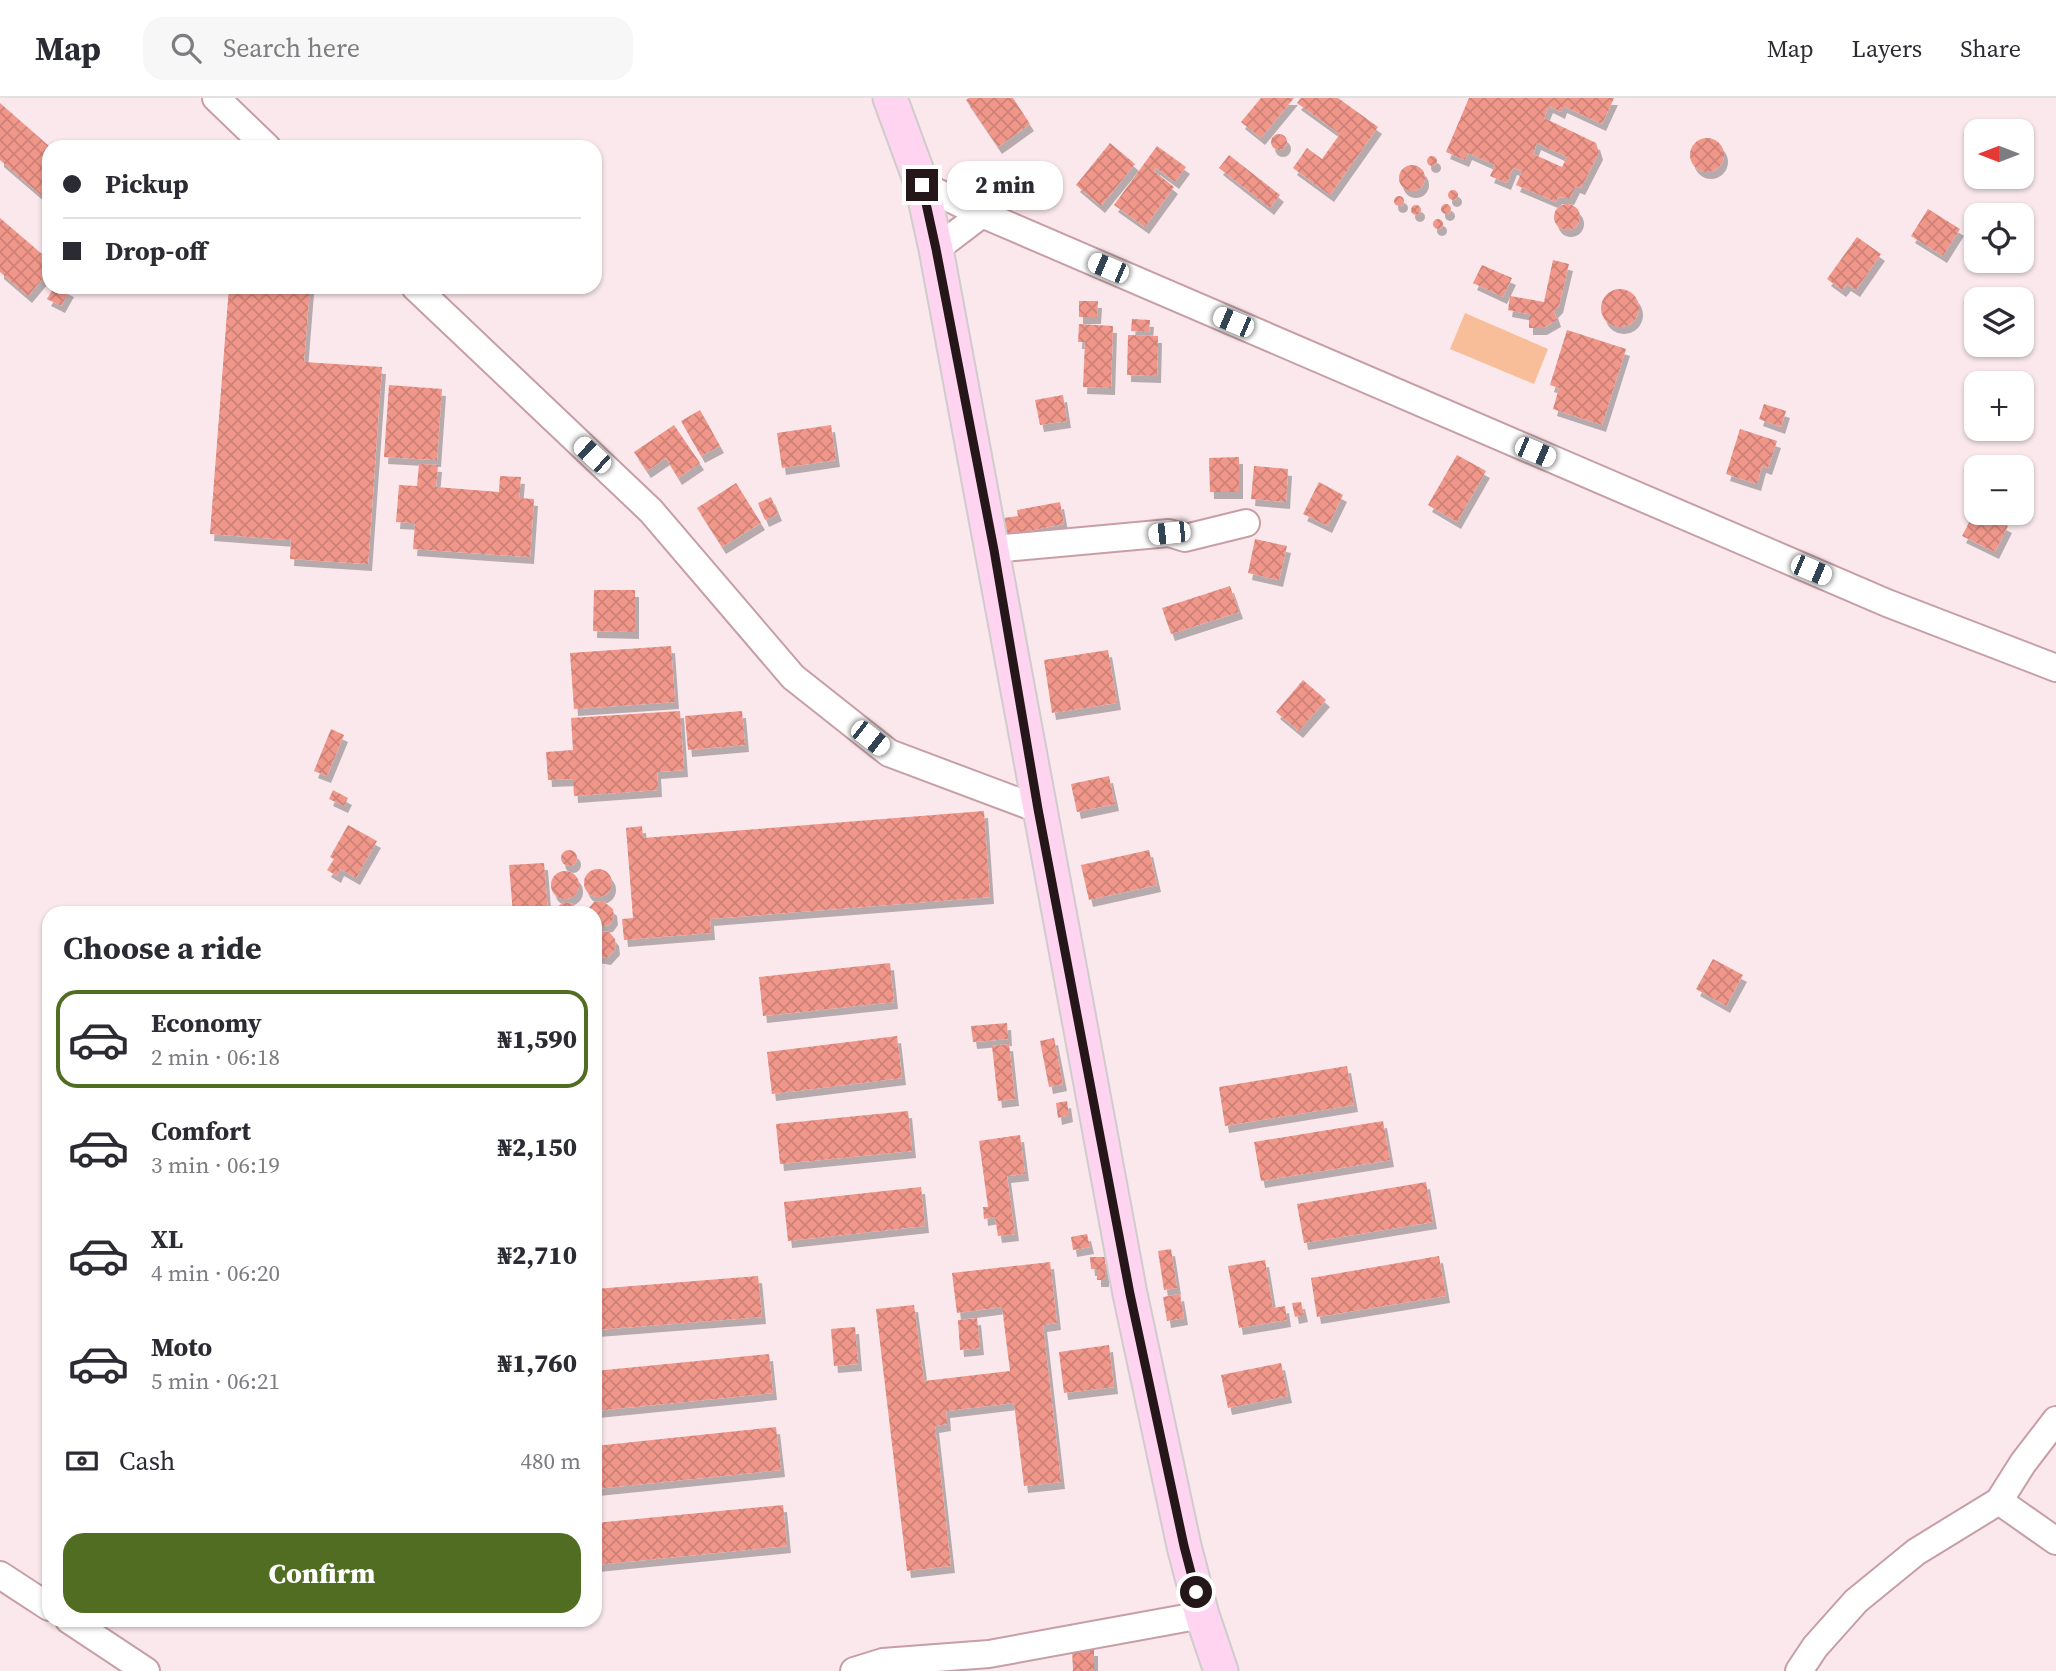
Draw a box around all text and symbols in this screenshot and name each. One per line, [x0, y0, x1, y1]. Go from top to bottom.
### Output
search box [143, 17, 633, 80]
text: Map [35, 26, 101, 71]
icon: search [167, 29, 205, 67]
text: Search here [223, 30, 360, 66]
text: Map [1767, 32, 1814, 65]
text: Layers [1852, 32, 1922, 65]
text: Share [1960, 32, 2021, 65]
north arrow [1964, 119, 2034, 189]
map controls [1964, 119, 2034, 525]
callout: 2 min [946, 160, 1062, 210]
text: Pickup [105, 166, 189, 202]
route end [906, 169, 938, 201]
text: 2 min [975, 169, 1035, 201]
button: locate [1964, 203, 2034, 273]
text: Drop-off [105, 233, 207, 269]
car [1085, 250, 1132, 286]
button: layers [1964, 287, 2034, 357]
car [1210, 304, 1257, 340]
button: + [1964, 371, 2034, 441]
car [570, 433, 615, 477]
car [1512, 434, 1559, 470]
button: − [1964, 455, 2034, 525]
car [1148, 520, 1191, 546]
car [1788, 552, 1835, 588]
car [847, 717, 894, 759]
text: Choose a ride [63, 926, 262, 970]
text: Economy [151, 1005, 262, 1041]
icon: car [67, 1008, 130, 1071]
text: ₦1,590 [498, 1021, 577, 1057]
text: 2 min · 06:18 [151, 1041, 280, 1073]
text: Comfort [151, 1113, 251, 1149]
icon: car [67, 1116, 130, 1179]
text: ₦2,150 [498, 1129, 577, 1165]
text: 3 min · 06:19 [151, 1149, 280, 1181]
text: XL [151, 1221, 183, 1257]
icon: car [67, 1224, 130, 1287]
text: ₦2,710 [498, 1237, 577, 1273]
text: 4 min · 06:20 [151, 1257, 280, 1289]
text: Moto [151, 1329, 212, 1365]
icon: car [67, 1332, 130, 1395]
text: ₦1,760 [498, 1345, 577, 1381]
text: 5 min · 06:21 [151, 1365, 280, 1397]
icon: cash [63, 1442, 101, 1480]
text: Cash [119, 1443, 175, 1479]
text: 480 m [520, 1445, 581, 1477]
button: Confirm [63, 1533, 581, 1613]
route start [1180, 1576, 1212, 1608]

